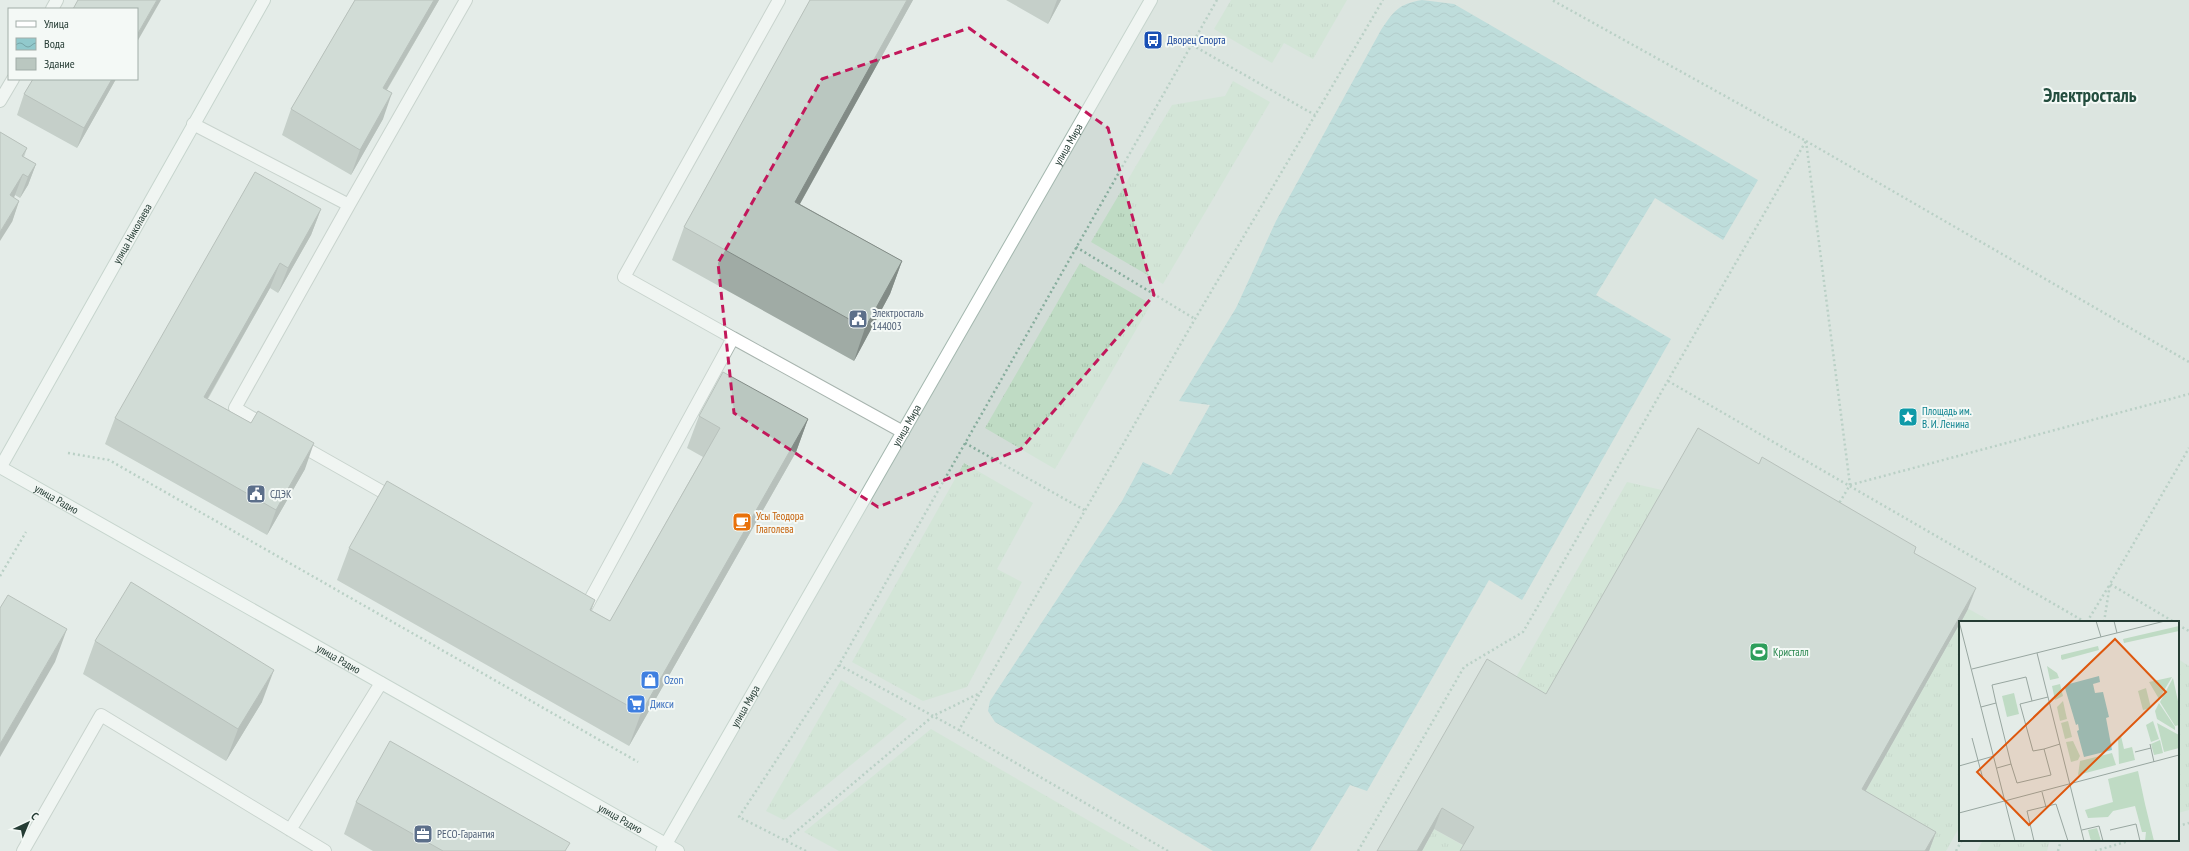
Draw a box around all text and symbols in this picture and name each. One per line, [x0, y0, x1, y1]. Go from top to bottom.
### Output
legend [8, 8, 138, 80]
text: Улица [44, 16, 69, 31]
bus stop icon: Дворец Спорта [1142, 29, 1164, 51]
place label: Дворец Спорта [1167, 33, 1226, 47]
text: Вода [44, 36, 65, 51]
text: Здание [44, 56, 75, 71]
district label: Электросталь [2043, 83, 2137, 107]
street label: улица Мира [1051, 121, 1086, 168]
street label: улица Николаева [110, 201, 155, 266]
place label: Электросталь 144003 [872, 306, 924, 333]
public building icon: Электросталь 144003 [847, 308, 869, 330]
street label: улица Мира [889, 402, 924, 449]
place label: Площадь им. В. И. Ленина [1922, 404, 1972, 431]
place icon: Площадь им. В. И. Ленина [1897, 406, 1919, 428]
street label: улица Радио [32, 481, 81, 517]
public building icon: СДЭК [245, 483, 267, 505]
place label: СДЭК [270, 487, 292, 501]
place label: Усы Теодора Глаголева [756, 509, 804, 536]
cafe icon: Усы Теодора Глаголева [731, 511, 753, 533]
inset map [1959, 621, 2179, 841]
street label: улица Радио [314, 641, 363, 677]
sports icon: Кристалл [1748, 641, 1770, 663]
place label: Кристалл [1773, 645, 1809, 659]
shop icon: Ozon [639, 669, 661, 691]
place label: Ozon [664, 673, 683, 687]
street label: улица Мира [728, 683, 763, 730]
supermarket icon: Дикси [625, 693, 647, 715]
place label: Дикси [650, 697, 674, 711]
street label: улица Радио [596, 800, 645, 837]
north arrow [8, 803, 48, 843]
text: С [28, 809, 42, 823]
office icon: РЕСО-Гарантия [412, 823, 434, 845]
place label: РЕСО-Гарантия [437, 827, 495, 841]

